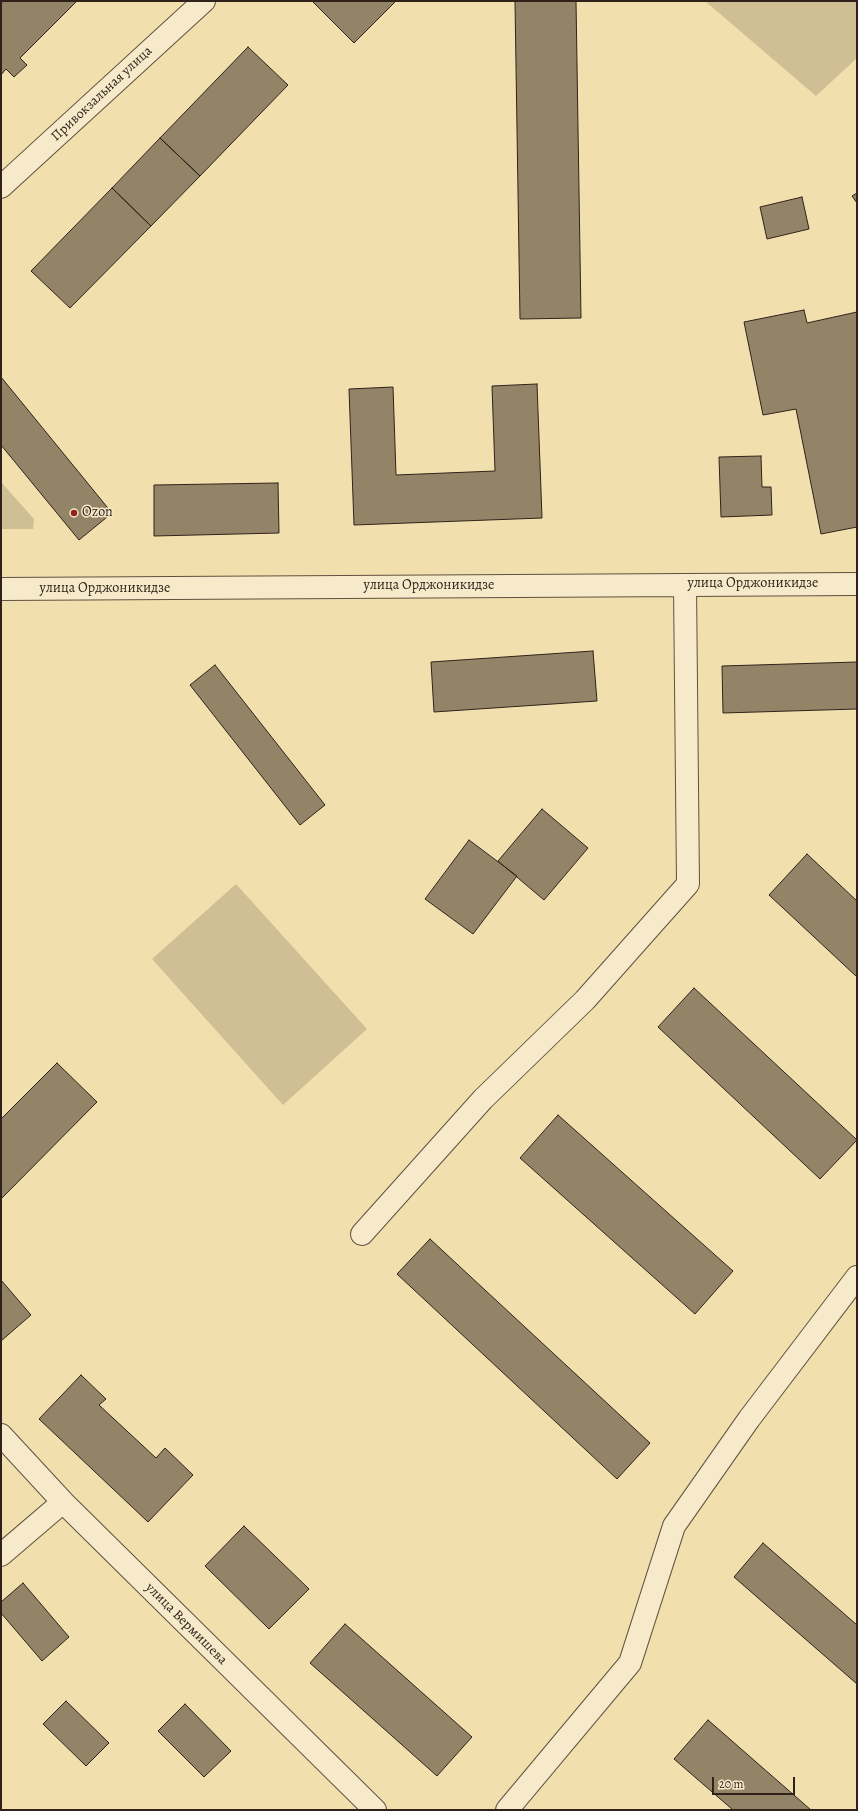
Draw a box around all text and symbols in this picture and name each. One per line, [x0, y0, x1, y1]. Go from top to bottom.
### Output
street label: Привокзальная улица [48, 43, 156, 145]
place label: Ozon [82, 505, 113, 521]
marker: Ozon [69, 508, 79, 518]
street label: улица Орджоникидзе [688, 576, 818, 592]
street label: улица Орджоникидзе [364, 578, 494, 594]
street label: улица Орджоникидзе [40, 581, 170, 597]
street label: улица Вермишева [142, 1580, 230, 1668]
scale bar [714, 1769, 797, 1795]
text: 20 m [719, 1776, 743, 1792]

